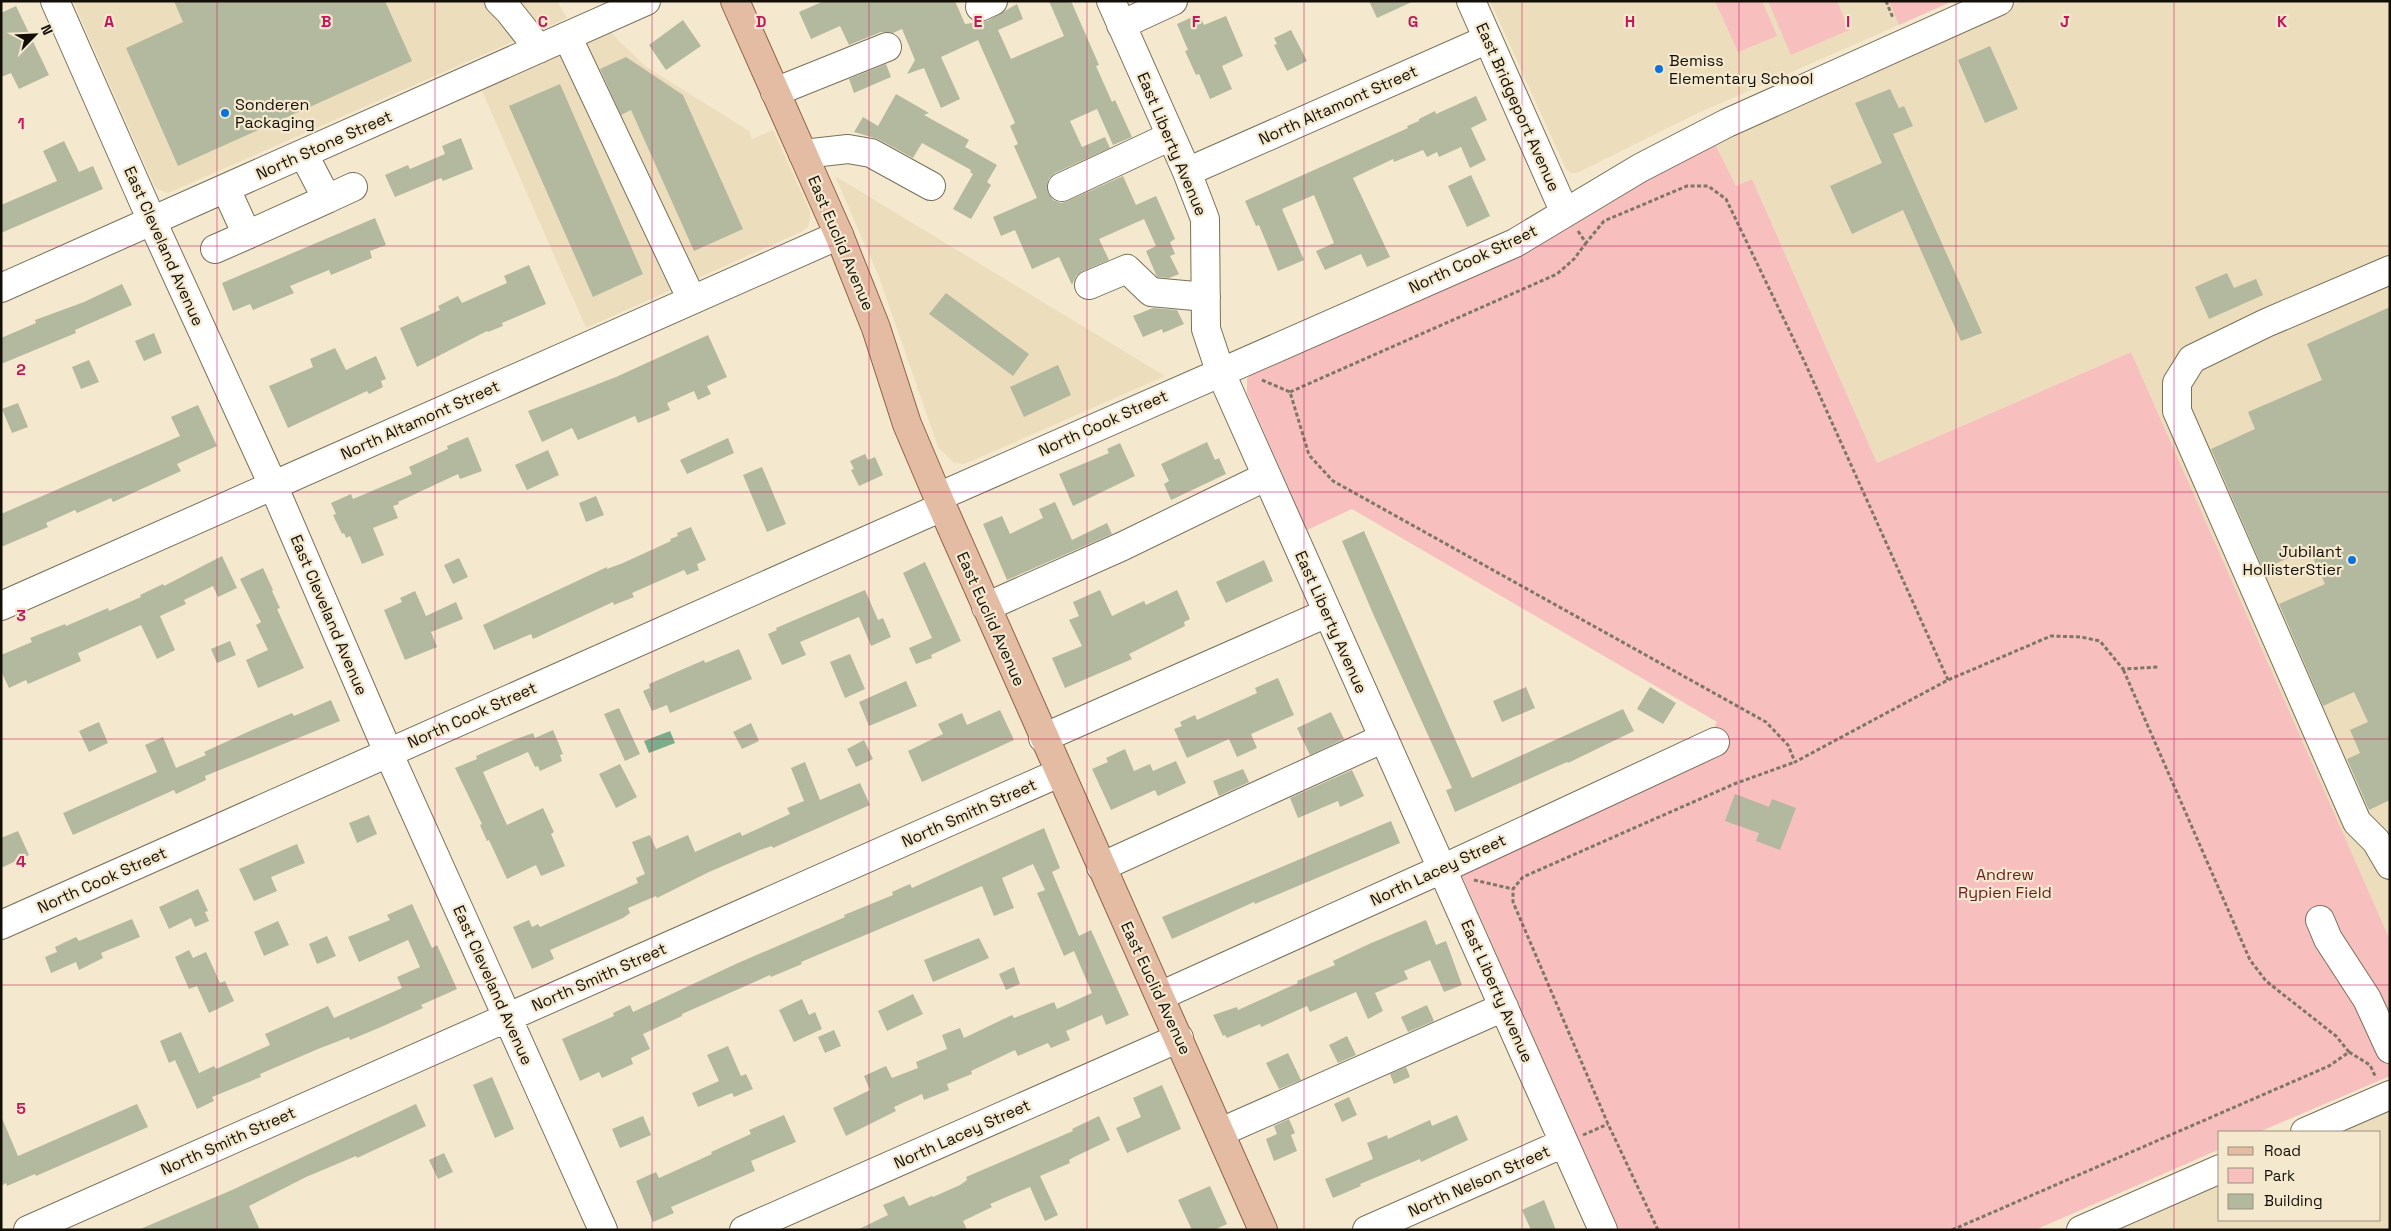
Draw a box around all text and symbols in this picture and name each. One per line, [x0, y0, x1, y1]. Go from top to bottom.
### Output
north arrow [10, 10, 60, 60]
text: A [104, 11, 114, 32]
text: B [321, 11, 331, 32]
text: C [538, 11, 548, 32]
text: D [756, 11, 766, 32]
text: E [974, 11, 983, 32]
text: F [1192, 11, 1201, 32]
text: G [1408, 11, 1418, 32]
text: H [1625, 11, 1635, 32]
text: I [1846, 11, 1850, 32]
text: J [2060, 11, 2070, 32]
text: K [2277, 11, 2287, 32]
street label: East Bridgeport Avenue [1471, 19, 1565, 195]
text: N [37, 22, 57, 38]
place label: Bemiss Elementary School [1669, 50, 1814, 89]
street label: North Altamont Street [1255, 60, 1421, 150]
marker: Bemiss Elementary School [1653, 63, 1665, 75]
street label: East Liberty Avenue [1132, 69, 1212, 219]
place label: Sonderen Packaging [235, 94, 315, 133]
street label: North Stone Street [253, 106, 395, 184]
marker: Sonderen Packaging [219, 107, 231, 119]
text: 1 [17, 113, 25, 134]
street label: East Cleveland Avenue [119, 163, 209, 329]
street label: East Euclid Avenue [803, 172, 879, 314]
street label: North Cook Street [1405, 220, 1541, 298]
text: 2 [16, 359, 26, 380]
street label: North Altamont Street [337, 375, 503, 465]
street label: North Cook Street [1035, 385, 1171, 461]
street label: East Cleveland Avenue [286, 531, 372, 699]
place label: Jubilant HollisterStier [2242, 541, 2342, 580]
street label: East Liberty Avenue [1290, 547, 1372, 697]
street label: East Euclid Avenue [952, 549, 1030, 689]
marker: Jubilant HollisterStier [2346, 554, 2358, 566]
text: 3 [16, 605, 26, 626]
street label: North Cook Street [404, 677, 540, 753]
street label: North Smith Street [898, 774, 1040, 852]
street label: North Lacey Street [1367, 829, 1509, 911]
street label: North Cook Street [34, 842, 170, 918]
text: 4 [16, 851, 26, 872]
park label: Andrew Rypien Field [1958, 864, 2052, 903]
street label: East Cleveland Avenue [448, 902, 538, 1068]
street label: East Liberty Avenue [1456, 916, 1538, 1066]
street label: East Euclid Avenue [1116, 918, 1196, 1058]
street label: North Smith Street [528, 938, 670, 1016]
street label: North Lacey Street [890, 1094, 1034, 1174]
text: 5 [16, 1098, 26, 1119]
street label: North Smith Street [157, 1102, 299, 1180]
legend [2218, 1131, 2381, 1221]
street label: North Nelson Street [1405, 1140, 1553, 1222]
text: Road [2264, 1141, 2301, 1160]
text: Park [2264, 1166, 2295, 1185]
text: Building [2264, 1191, 2323, 1210]

